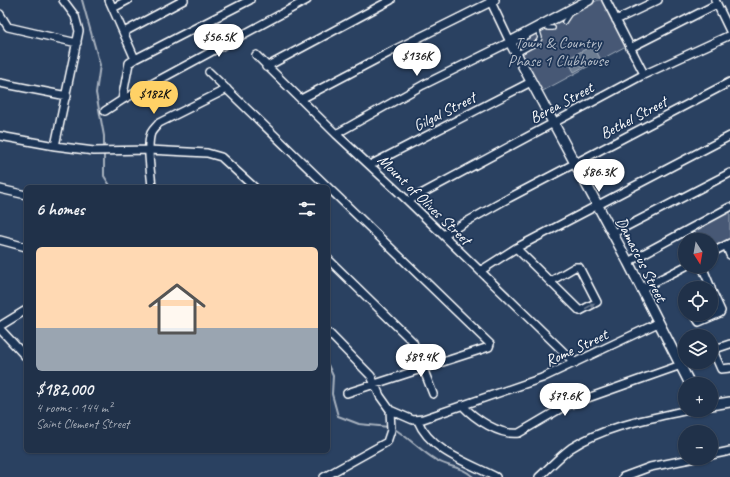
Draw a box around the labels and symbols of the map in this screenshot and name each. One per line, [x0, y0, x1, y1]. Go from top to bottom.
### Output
pin: $56.5K [186, 24, 252, 58]
park label: Town & Country Phase 1 Clubhouse [508, 33, 610, 71]
pin: $136K [389, 43, 445, 77]
street label: Berea Street [526, 77, 598, 128]
pin: $182K [126, 81, 182, 115]
street label: Gilgal Street [410, 87, 481, 136]
street label: Bethel Street [597, 91, 673, 144]
street label: Mount of Olives Street [373, 150, 477, 251]
pin: $86.3K [566, 159, 632, 193]
street label: Damascus Street [611, 214, 672, 307]
north arrow [678, 233, 718, 273]
one-way arrow [584, 302, 596, 309]
street label: Rome Street [542, 324, 612, 371]
pin: $89.4K [388, 344, 454, 378]
pin: $79.6K [532, 383, 598, 417]

